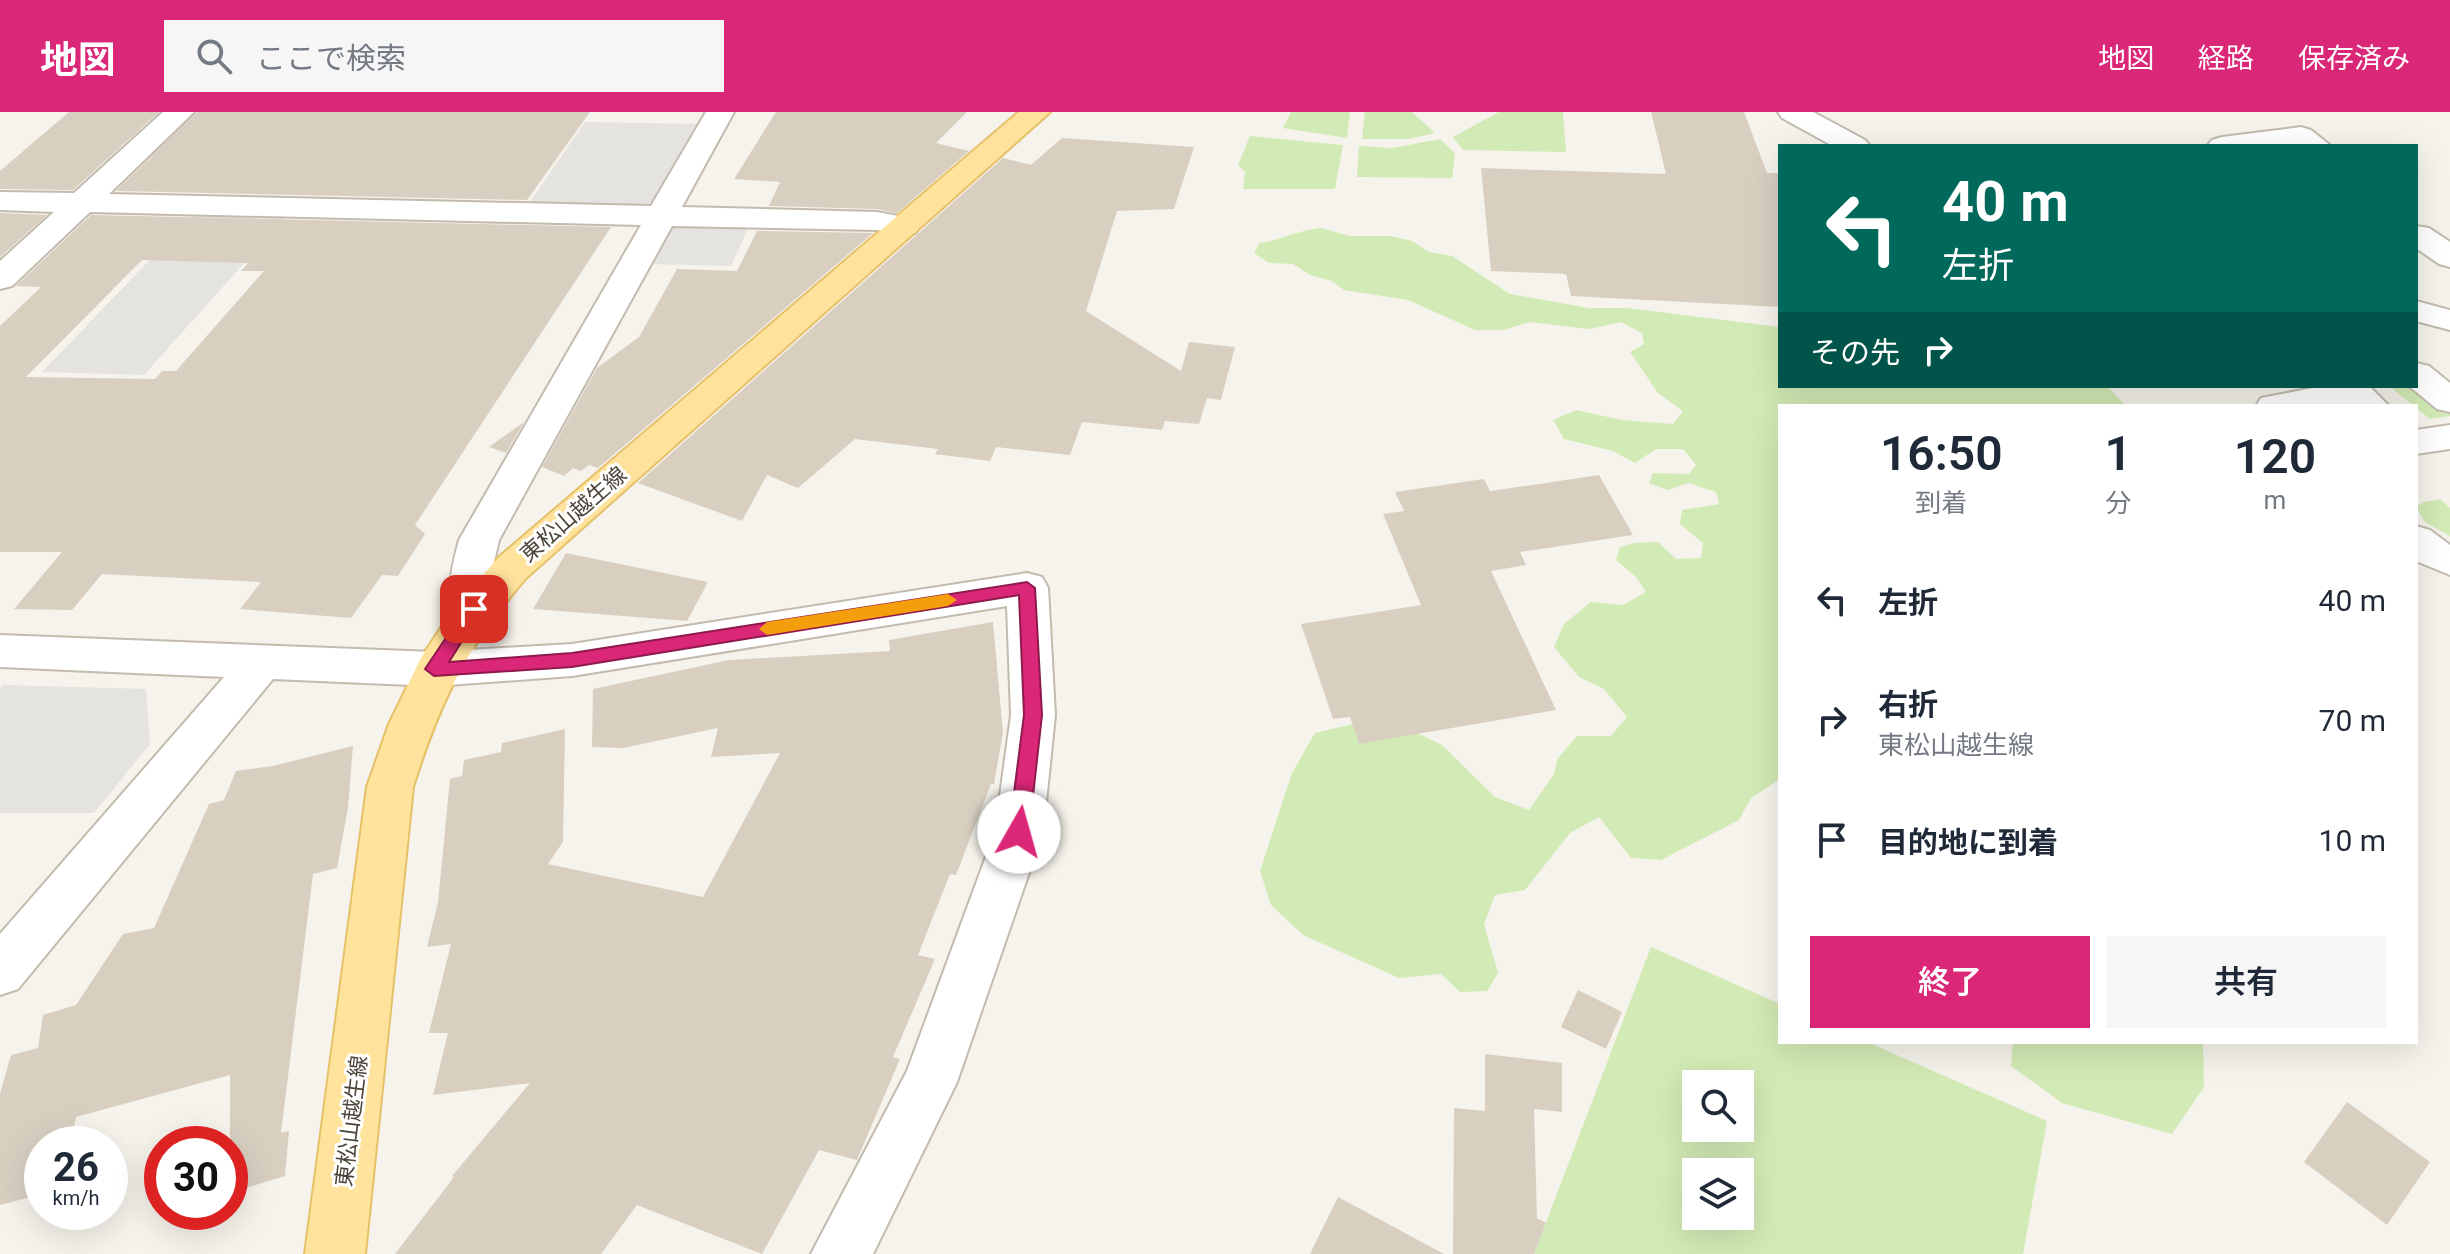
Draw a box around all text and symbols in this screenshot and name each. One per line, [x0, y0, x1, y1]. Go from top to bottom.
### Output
search box [164, 20, 724, 92]
icon: search [192, 34, 236, 78]
text: 地図 [40, 38, 116, 82]
text: ここで検索 [256, 41, 406, 76]
text: 地図 [2098, 42, 2154, 75]
text: 経路 [2198, 42, 2254, 75]
text: 保存済み [2298, 42, 2410, 75]
text: 40 m [1942, 169, 2069, 235]
icon: left [1810, 176, 1914, 280]
text: 左折 [1942, 245, 2014, 287]
icon: right [1916, 328, 1960, 372]
text: その先 [1810, 335, 1900, 370]
text: 16:50 [1880, 425, 2003, 482]
text: 1 [2105, 425, 2132, 482]
text: 120 [2234, 428, 2316, 485]
street label: 東松山越生線 [515, 462, 631, 567]
text: m [2264, 485, 2286, 515]
text: 到着 [1915, 488, 1967, 518]
text: 分 [2105, 488, 2131, 518]
pin [440, 575, 508, 643]
icon: left [1810, 578, 1854, 622]
text: 40 m [2319, 583, 2386, 618]
text: 左折 [1878, 585, 1938, 620]
icon: arrive [452, 587, 496, 631]
text: 右折 [1878, 687, 1938, 722]
icon: right [1810, 698, 1854, 742]
text: 70 m [2319, 703, 2386, 738]
text: 東松山越生線 [1878, 730, 2034, 760]
position arrow [977, 790, 1061, 874]
icon: arrive [1810, 818, 1854, 862]
text: 10 m [2319, 823, 2386, 858]
text: 目的地に到着 [1878, 825, 2058, 860]
button: 終了 [1810, 936, 2090, 1028]
button: 共有 [2106, 936, 2386, 1028]
street label: 東松山越生線 [331, 1054, 372, 1188]
map controls [1682, 1070, 1754, 1230]
button: search [1682, 1070, 1754, 1142]
speed limit sign: 30 [144, 1126, 248, 1230]
text: 26 [53, 1144, 99, 1191]
button: layers [1682, 1158, 1754, 1230]
text: km/h [53, 1186, 99, 1210]

